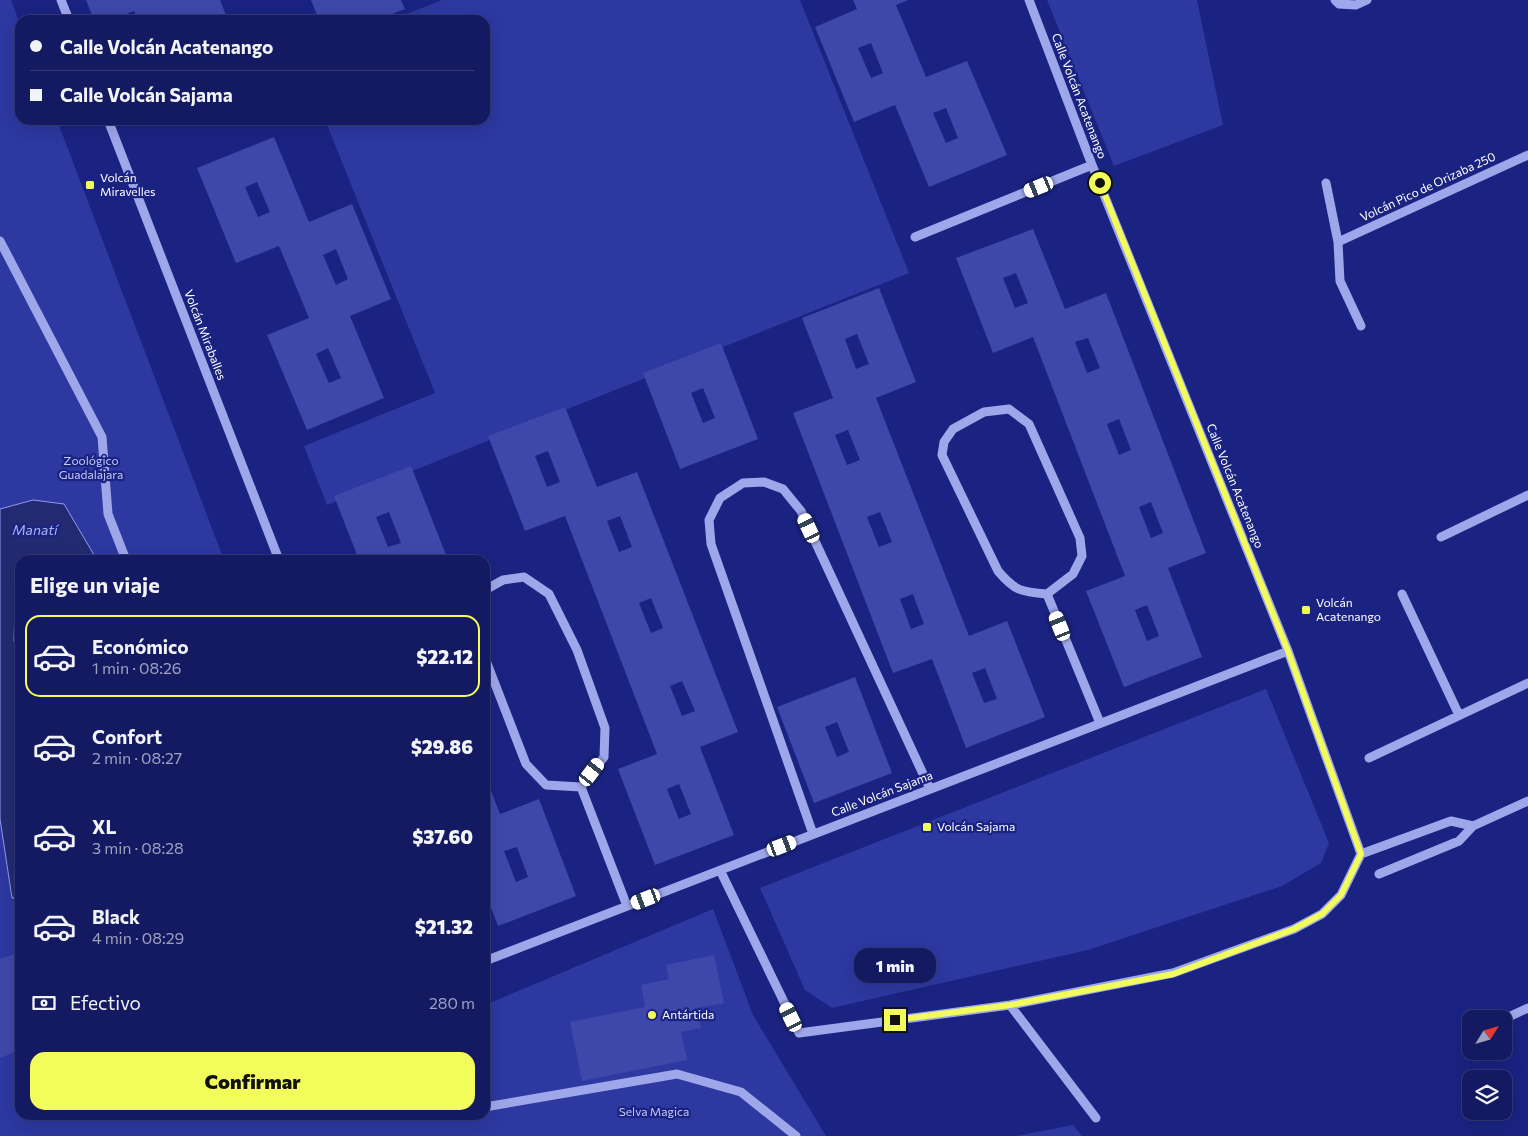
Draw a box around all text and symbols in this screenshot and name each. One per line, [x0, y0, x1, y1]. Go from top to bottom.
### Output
street label: Calle Volcán Acatenango [1050, 31, 1110, 160]
text: Calle Volcán Acatenango [60, 35, 273, 58]
text: Calle Volcán Sajama [60, 83, 233, 106]
street label: Volcán Pico de Orizaba 250 [1358, 149, 1498, 224]
place label: Volcán Miravelles [100, 170, 156, 198]
route start [1089, 172, 1111, 194]
car [1022, 174, 1055, 200]
marker: Volcán Miravelles [84, 179, 96, 191]
street label: Volcán Miraballes [182, 287, 230, 382]
street label: Calle Volcán Acatenango [1204, 421, 1267, 550]
park label: Zoológico Guadalajara [59, 453, 123, 481]
car [795, 511, 822, 545]
water label: Manatí [12, 521, 60, 538]
text: Elige un viaje [30, 571, 160, 598]
place label: Volcán Acatenango [1316, 595, 1381, 623]
marker: Volcán Acatenango [1300, 604, 1312, 616]
car [1047, 609, 1072, 643]
icon: car [32, 634, 77, 679]
text: Económico [92, 635, 189, 658]
text: $22.12 [416, 645, 473, 668]
text: 1 min · 08:26 [92, 658, 182, 677]
icon: car [32, 724, 77, 769]
text: Confort [92, 725, 162, 748]
text: $29.86 [411, 735, 473, 758]
text: 2 min · 08:27 [92, 748, 182, 767]
car [576, 756, 607, 788]
street label: Calle Volcán Sajama [829, 767, 934, 819]
icon: car [32, 814, 77, 859]
text: XL [92, 815, 117, 838]
place label: Volcán Sajama [937, 819, 1015, 833]
marker: Volcán Sajama [921, 821, 933, 833]
text: $37.60 [412, 825, 473, 848]
car [765, 834, 798, 858]
text: 3 min · 08:28 [92, 838, 184, 857]
car [629, 887, 662, 911]
icon: car [32, 904, 77, 949]
text: Black [92, 905, 140, 928]
text: $21.32 [415, 915, 473, 938]
text: 4 min · 08:29 [92, 928, 184, 947]
callout: 1 min [854, 948, 936, 982]
text: 1 min [876, 956, 914, 975]
icon: cash [30, 989, 58, 1017]
text: Efectivo [70, 991, 141, 1014]
text: 280 m [429, 993, 475, 1012]
car [777, 1000, 804, 1034]
place label: Antártida [662, 1007, 714, 1021]
marker: Antártida [646, 1009, 658, 1021]
route end [884, 1009, 906, 1031]
north arrow [1462, 1010, 1512, 1060]
map controls [1462, 1010, 1512, 1120]
button: Confirmar [30, 1052, 475, 1110]
button: layers [1462, 1070, 1512, 1120]
park label: Selva Magica [619, 1104, 689, 1118]

